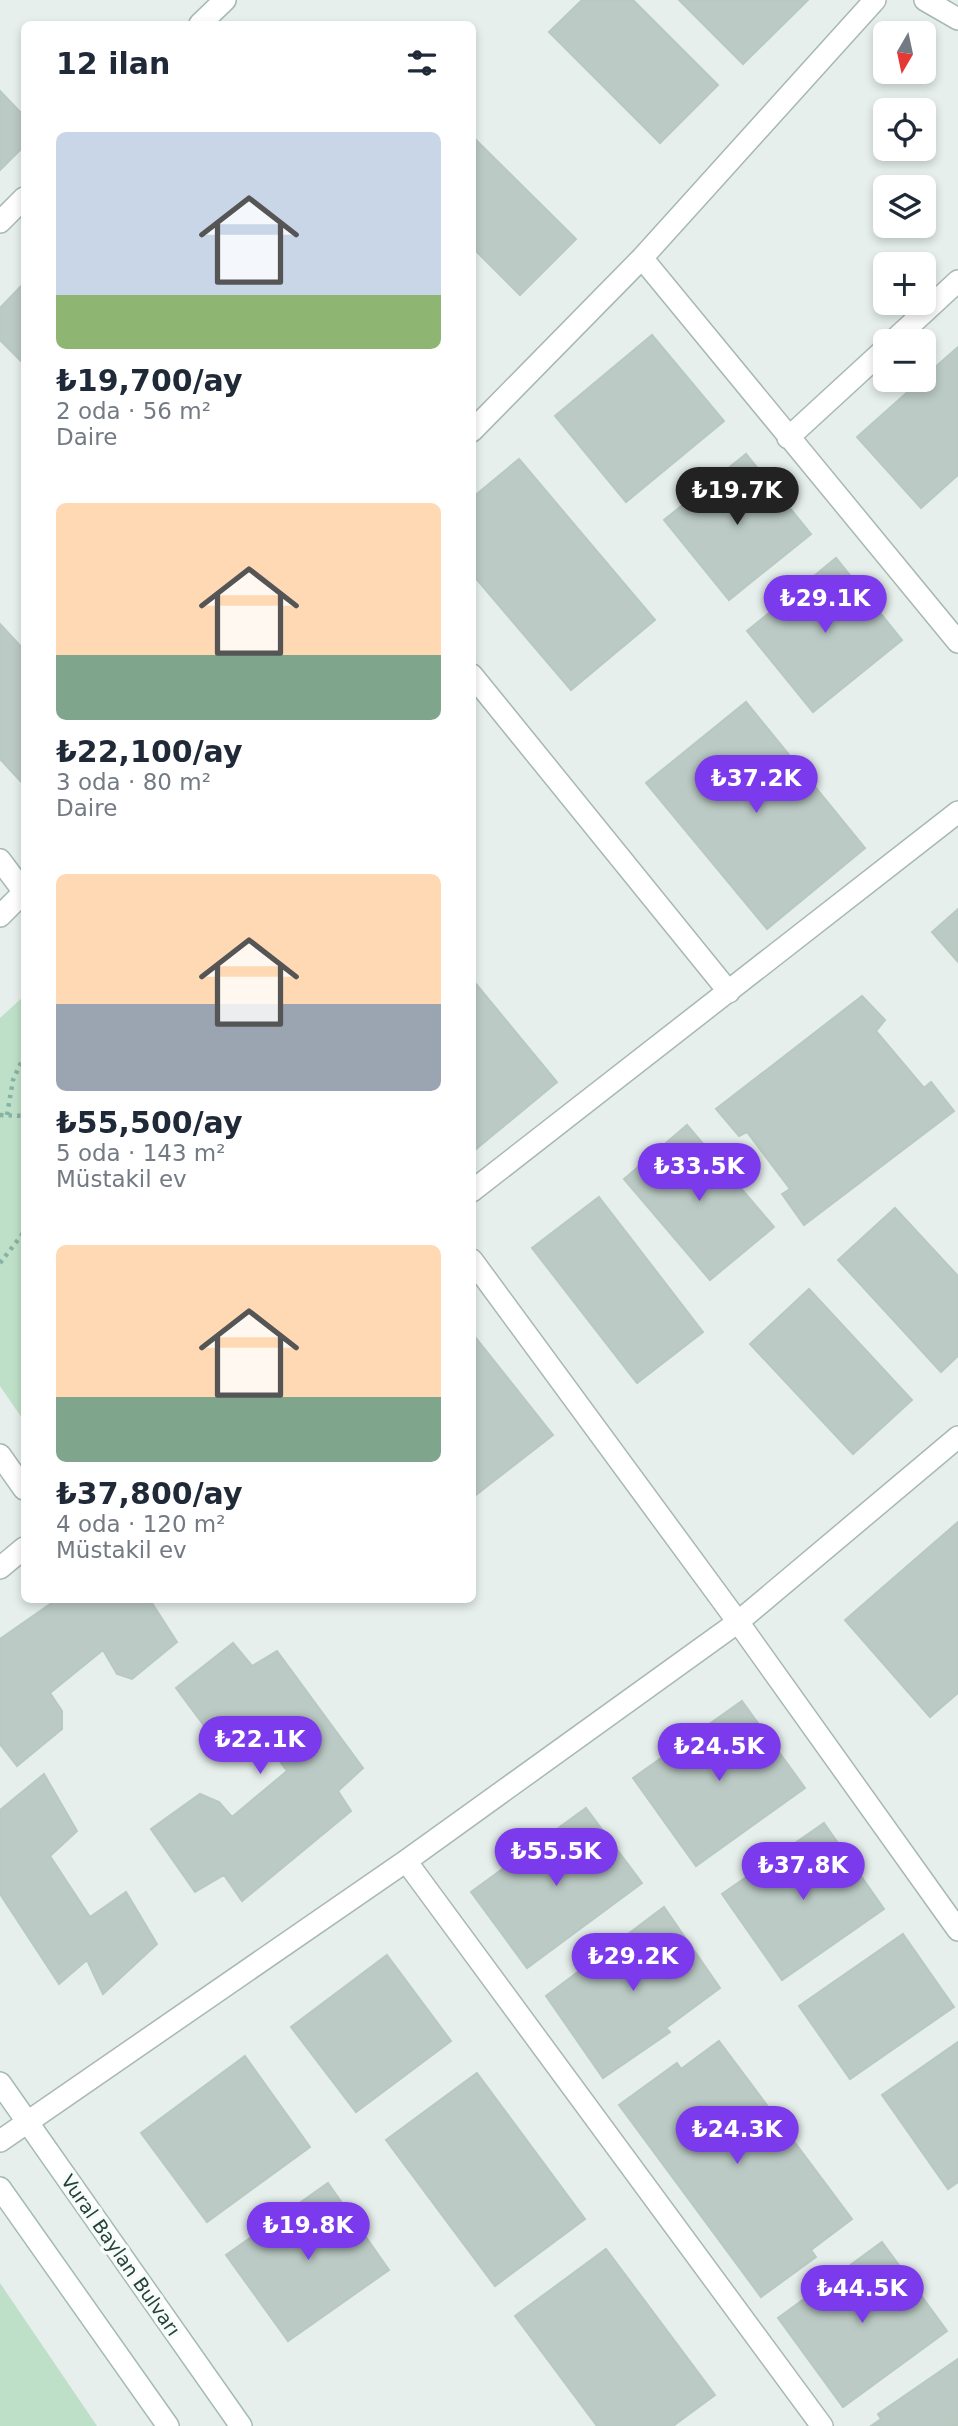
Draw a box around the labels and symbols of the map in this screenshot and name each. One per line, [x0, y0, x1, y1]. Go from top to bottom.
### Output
north arrow [873, 21, 936, 84]
pin: ₺19.7K [680, 468, 794, 527]
pin: ₺29.1K [768, 576, 882, 635]
pin: ₺37.2K [699, 756, 813, 815]
pin: ₺33.5K [642, 1144, 756, 1203]
pin: ₺22.1K [203, 1716, 317, 1776]
pin: ₺24.5K [662, 1724, 776, 1783]
pin: ₺55.5K [499, 1828, 613, 1888]
pin: ₺37.8K [746, 1842, 860, 1902]
pin: ₺29.2K [576, 1934, 690, 1993]
pin: ₺24.3K [680, 2106, 794, 2166]
street label: Vural Baylan Bulvarı [57, 2170, 185, 2340]
pin: ₺19.8K [251, 2202, 365, 2262]
pin: ₺44.5K [805, 2266, 919, 2325]

